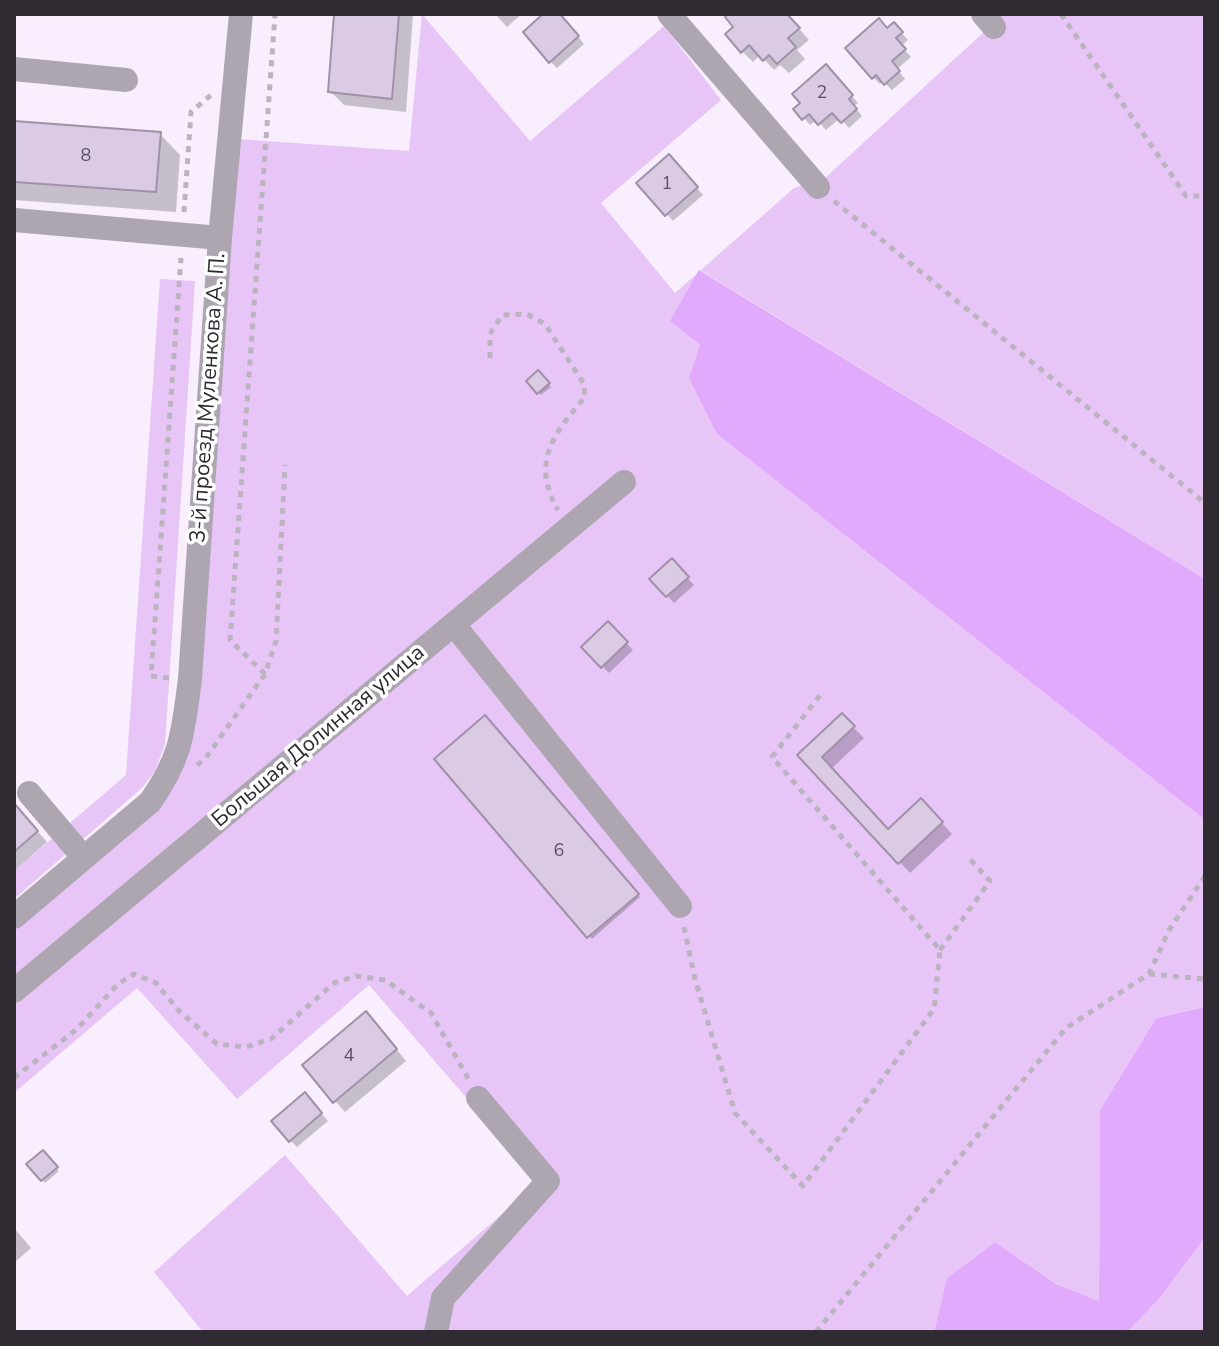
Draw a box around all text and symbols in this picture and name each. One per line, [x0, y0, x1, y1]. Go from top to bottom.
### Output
house number: 2 [817, 83, 827, 105]
house number: 8 [81, 146, 91, 168]
house number: 1 [662, 174, 672, 196]
street label: 3-й проезд Муленкова А. П. [186, 252, 232, 544]
street label: Большая Долинная улица [207, 640, 431, 834]
house number: 6 [554, 841, 564, 863]
house number: 4 [344, 1046, 354, 1068]

